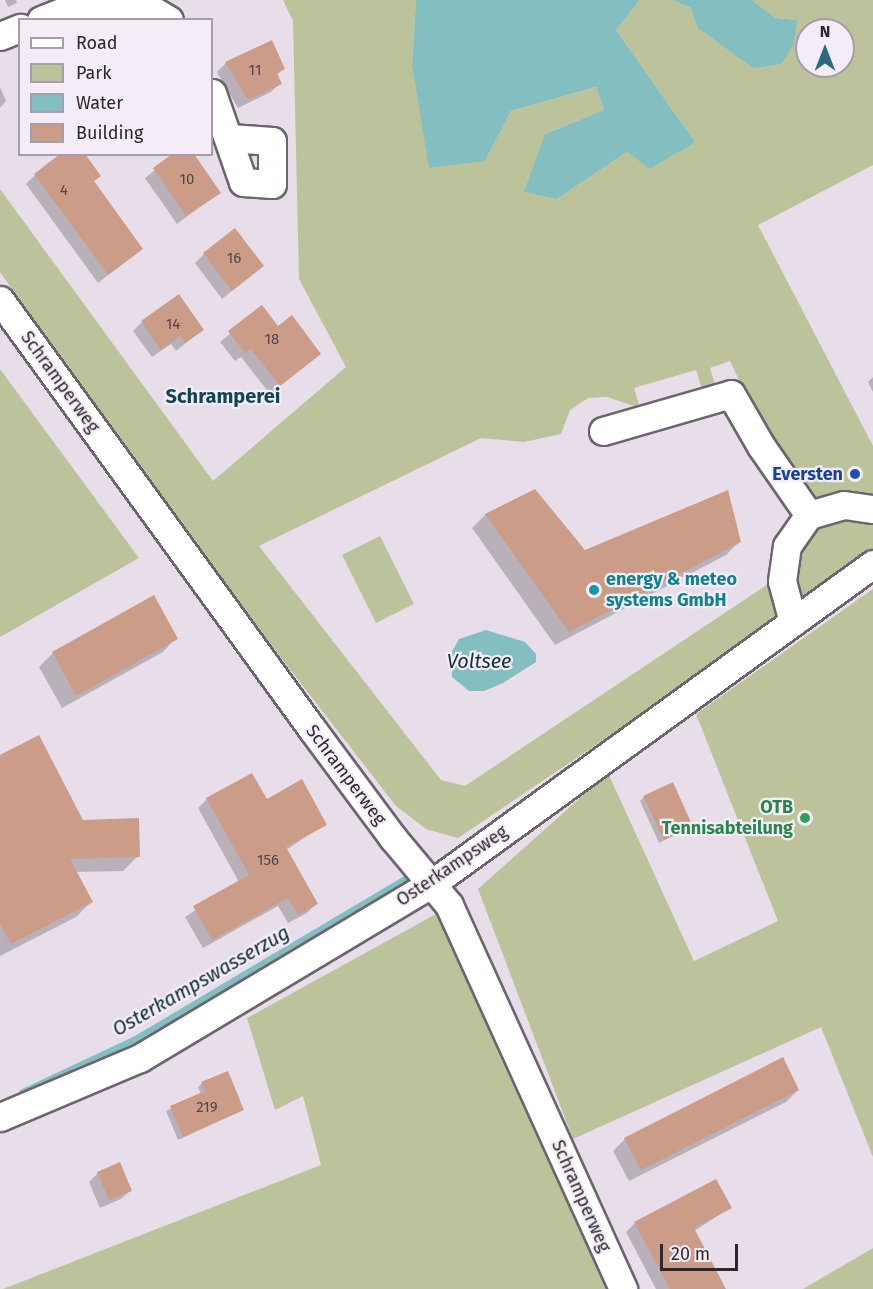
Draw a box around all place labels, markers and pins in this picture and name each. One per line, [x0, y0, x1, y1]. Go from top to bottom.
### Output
place label: Eversten [772, 463, 843, 485]
marker: Eversten [848, 467, 862, 481]
place label: energy & meteo systems GmbH [606, 569, 737, 612]
marker: energy & meteo systems GmbH [587, 583, 601, 597]
place label: OTB Tennisabteilung [662, 797, 793, 840]
marker: OTB Tennisabteilung [798, 811, 812, 825]

